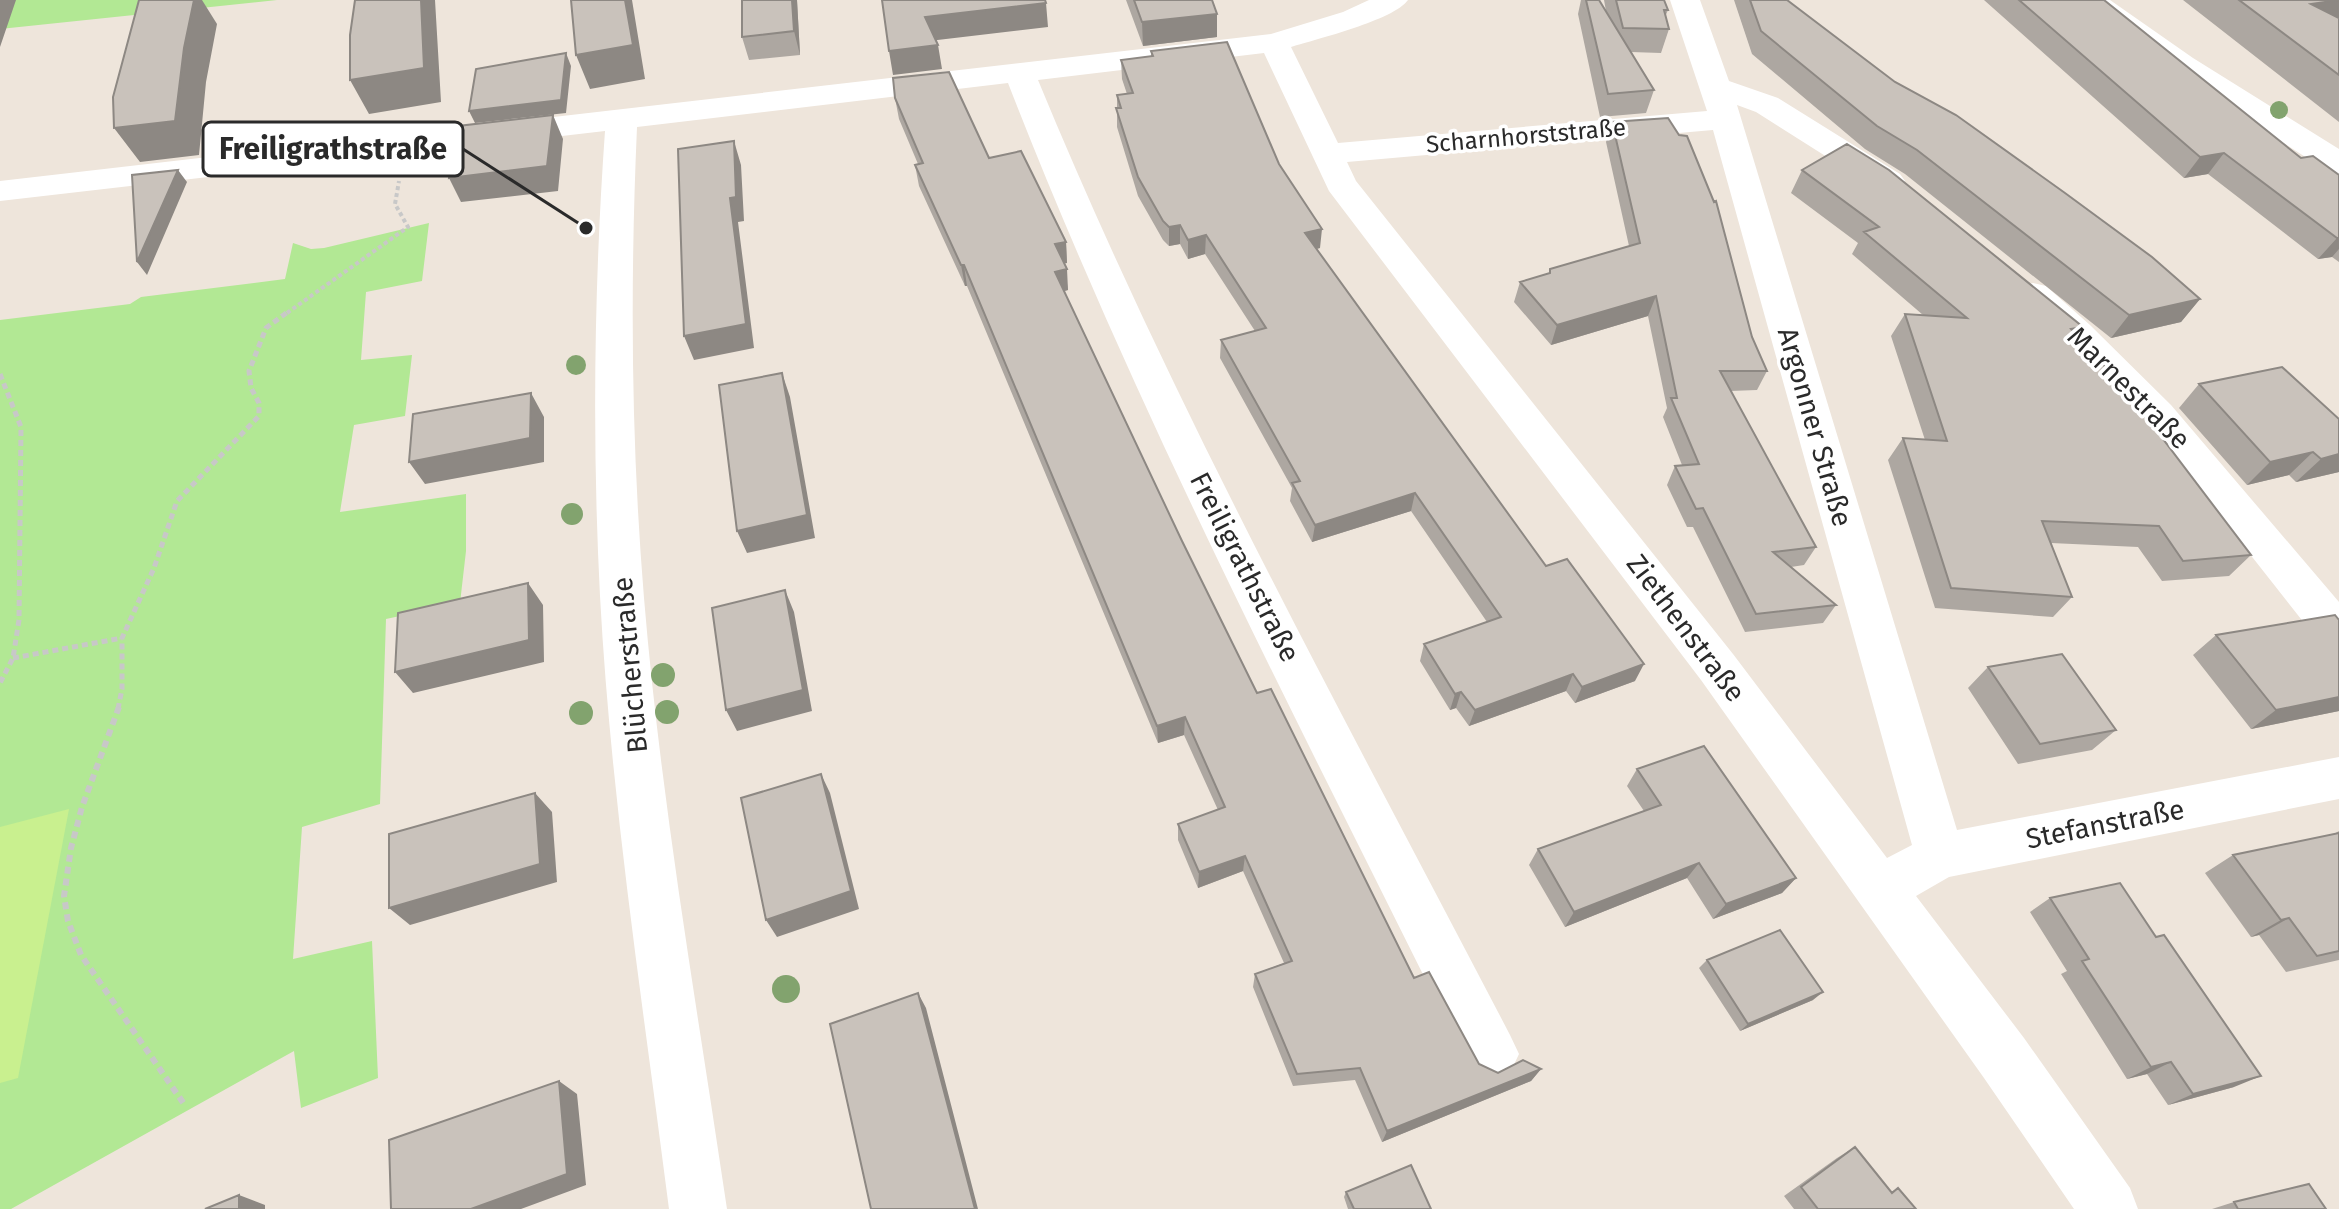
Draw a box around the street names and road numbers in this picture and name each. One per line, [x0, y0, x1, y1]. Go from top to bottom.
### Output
street label: Scharnhorststraße [1425, 113, 1627, 159]
street label: Marnestraße [2061, 320, 2197, 456]
street label: Argonner Straße [1771, 324, 1859, 530]
street label: Freiligrathstraße [1183, 467, 1307, 667]
street label: Ziethenstraße [1620, 548, 1752, 708]
street label: Blücherstraße [606, 575, 654, 755]
street label: Stefanstraße [2023, 792, 2187, 856]

